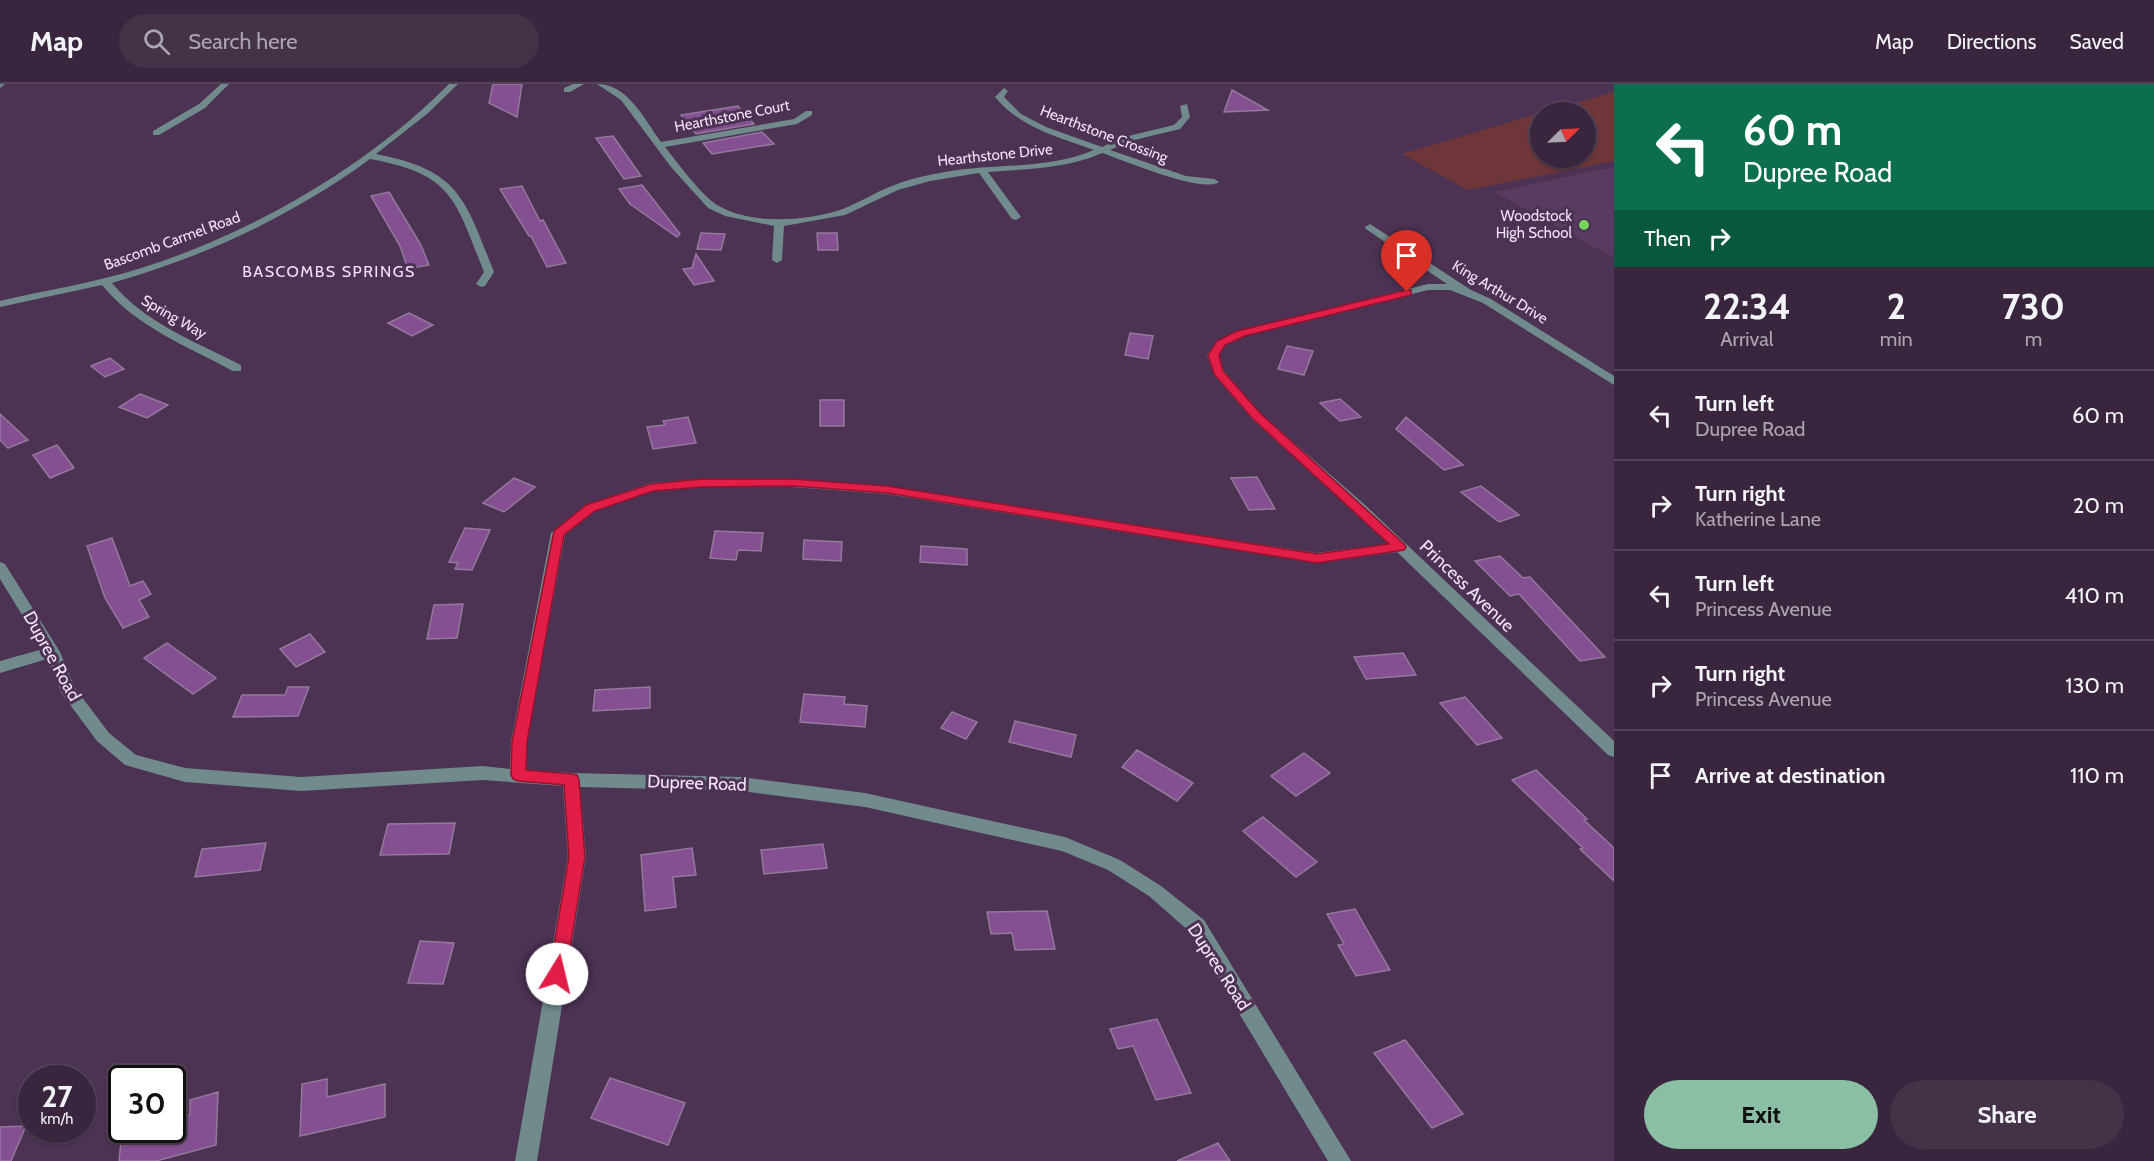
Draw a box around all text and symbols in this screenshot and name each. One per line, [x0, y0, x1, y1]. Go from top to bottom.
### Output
search box [119, 14, 539, 68]
text: Map [30, 24, 83, 58]
icon: search [140, 25, 173, 58]
text: Search here [188, 28, 297, 55]
text: Map [1875, 29, 1914, 54]
text: Directions [1947, 29, 2036, 54]
text: Saved [2069, 29, 2124, 54]
street label: Hearthstone Court [673, 96, 791, 136]
street label: Hearthstone Crossing [1038, 101, 1171, 167]
north arrow [1530, 102, 1596, 168]
map controls [1530, 102, 1596, 168]
text: 60 m [1743, 104, 1842, 156]
icon: left [1644, 108, 1722, 186]
street label: Hearthstone Drive [937, 140, 1054, 170]
text: Dupree Road [1743, 156, 1892, 189]
place label: Woodstock High School [1496, 207, 1572, 242]
street label: Bascomb Carmel Road [101, 208, 243, 274]
marker: Woodstock High School [1577, 218, 1591, 232]
icon: right [1703, 222, 1736, 255]
text: Then [1644, 225, 1691, 252]
pin [1381, 230, 1432, 292]
icon: arrive [1390, 239, 1423, 272]
street label: King Arthur Drive [1449, 256, 1551, 328]
district label: BASCOMBS SPRINGS [242, 262, 416, 281]
text: 22:34 [1703, 284, 1791, 328]
text: 2 [1887, 284, 1906, 328]
text: 730 [2002, 284, 2065, 328]
street label: Spring Way [138, 291, 210, 343]
text: Arrival [1720, 327, 1774, 351]
text: min [1880, 327, 1913, 351]
text: m [2025, 327, 2042, 351]
text: Turn left [1695, 390, 1774, 417]
icon: left [1644, 399, 1677, 432]
text: 60 m [2072, 402, 2124, 429]
text: Dupree Road [1695, 417, 1805, 441]
text: Turn right [1695, 480, 1785, 507]
icon: right [1644, 489, 1677, 522]
text: 20 m [2073, 492, 2124, 519]
text: Katherine Lane [1695, 507, 1821, 531]
street label: Princess Avenue [1415, 535, 1519, 637]
text: Turn left [1695, 570, 1774, 597]
icon: left [1644, 579, 1677, 612]
text: 410 m [2065, 582, 2124, 609]
text: Princess Avenue [1695, 597, 1832, 621]
street label: Dupree Road [18, 607, 86, 705]
text: Turn right [1695, 660, 1785, 687]
icon: right [1644, 669, 1677, 702]
text: 130 m [2065, 672, 2124, 699]
text: Princess Avenue [1695, 687, 1832, 711]
icon: arrive [1644, 759, 1677, 792]
text: Arrive at destination [1695, 762, 1885, 789]
text: 110 m [2070, 762, 2124, 789]
street label: Dupree Road [647, 770, 747, 796]
street label: Dupree Road [1183, 919, 1255, 1015]
position arrow [525, 942, 589, 1006]
speed limit sign: 30 [108, 1065, 186, 1143]
text: 27 [41, 1078, 73, 1115]
button: Exit [1644, 1080, 1878, 1149]
button: Share [1890, 1080, 2124, 1149]
text: km/h [41, 1110, 73, 1128]

